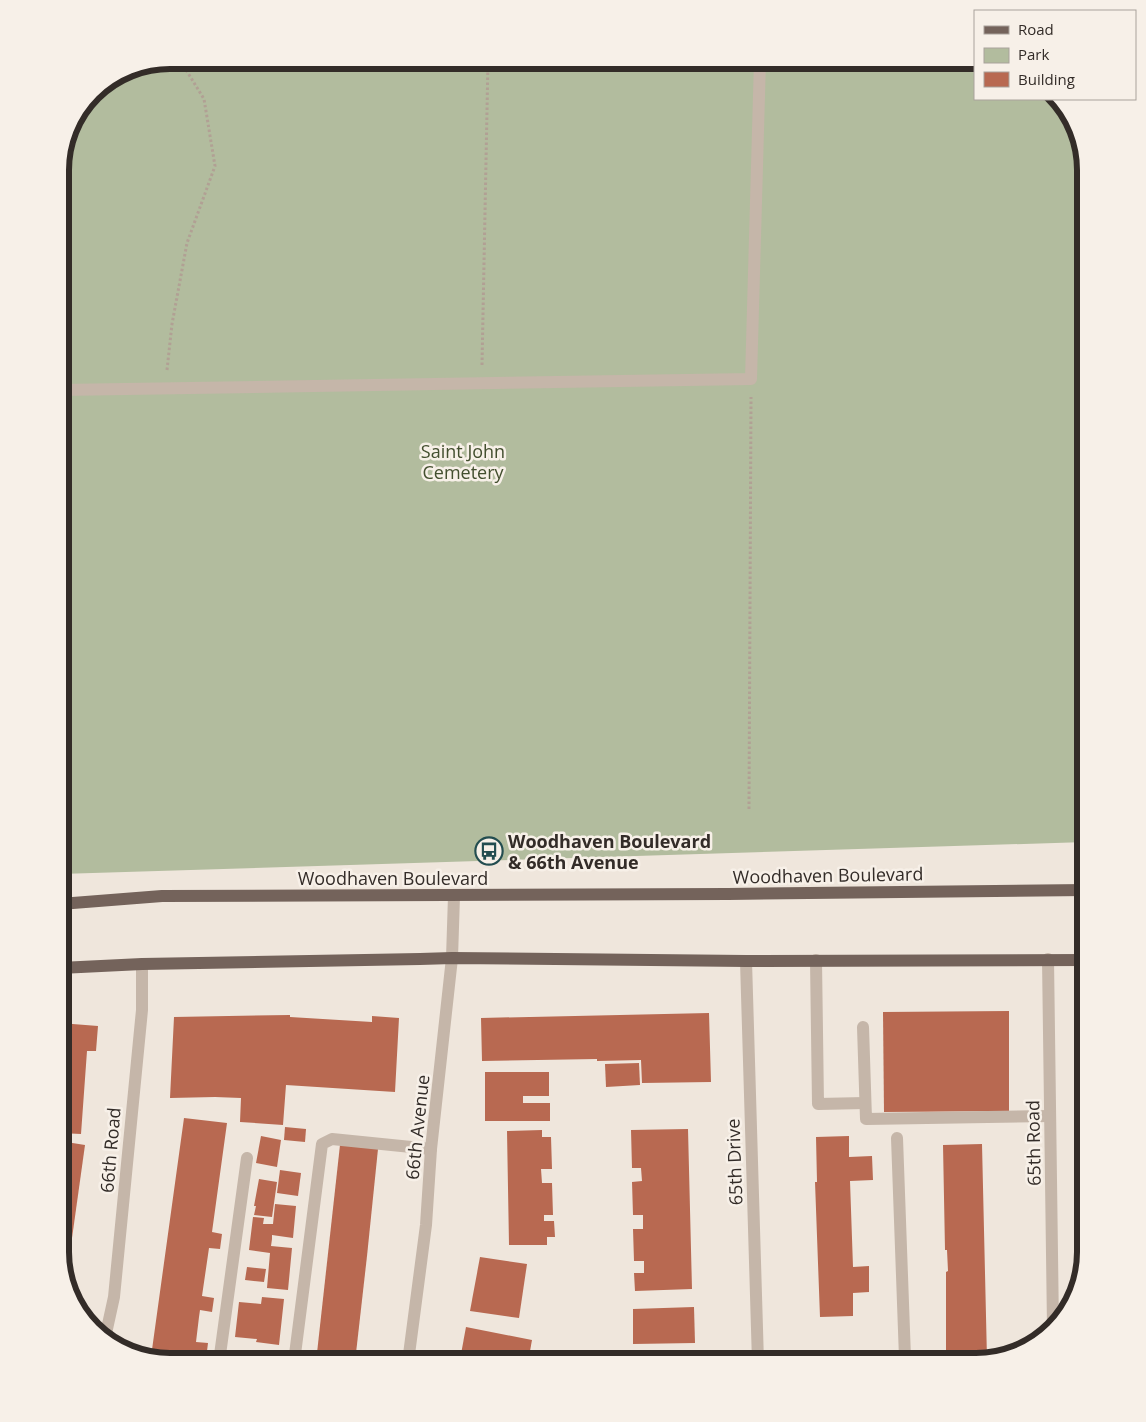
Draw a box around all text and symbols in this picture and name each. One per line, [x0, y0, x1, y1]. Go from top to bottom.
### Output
legend [974, 10, 1136, 100]
text: Road [1018, 19, 1054, 39]
text: Park [1018, 44, 1049, 64]
text: Building [1018, 69, 1075, 89]
park label: Saint John Cemetery [421, 439, 505, 484]
place label: Woodhaven Boulevard & 66th Avenue [508, 829, 711, 874]
bus stop icon: Woodhaven Boulevard & 66th Avenue [474, 836, 504, 866]
street label: Woodhaven Boulevard [732, 861, 924, 889]
street label: Woodhaven Boulevard [298, 866, 488, 890]
street label: 66th Avenue [400, 1073, 434, 1181]
street label: 65th Road [1020, 1100, 1046, 1186]
street label: 66th Road [94, 1106, 126, 1194]
street label: 65th Drive [720, 1118, 748, 1206]

